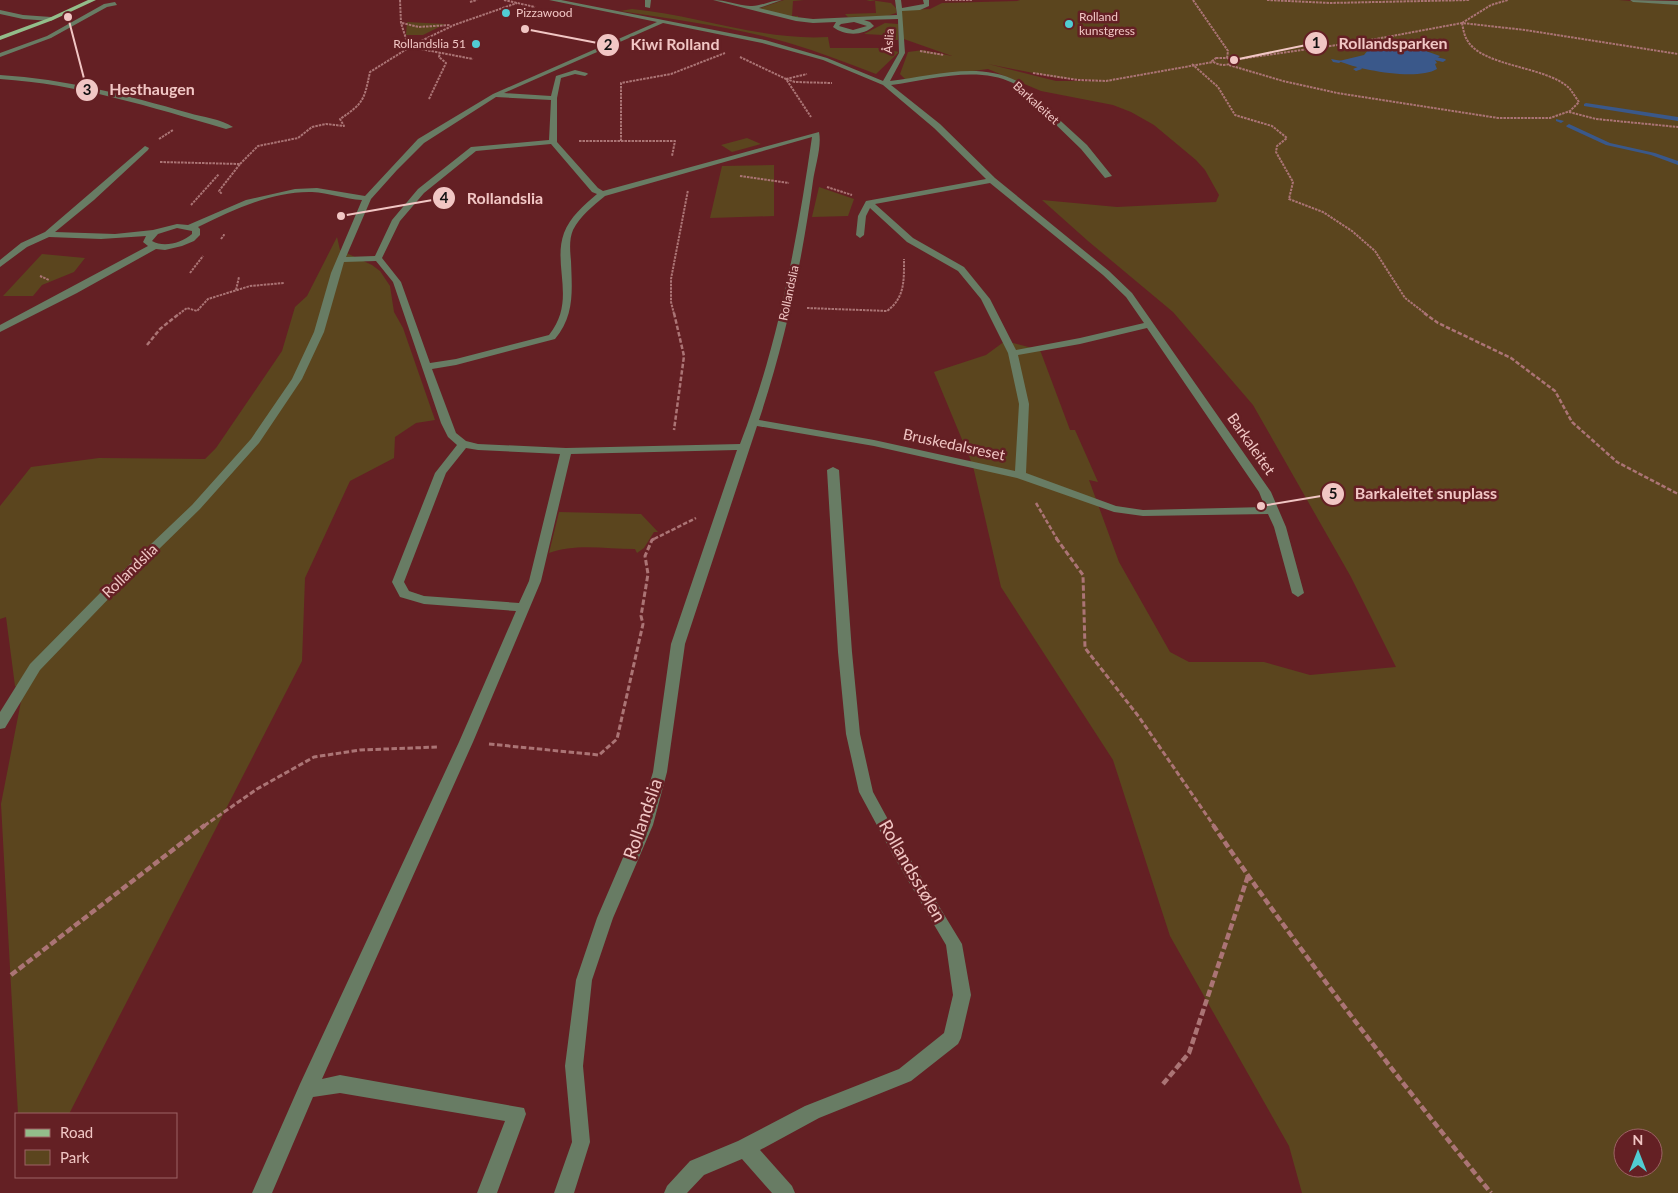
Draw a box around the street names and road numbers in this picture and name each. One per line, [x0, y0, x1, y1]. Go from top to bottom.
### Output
street label: Åslia [880, 28, 897, 54]
street label: Barkaleitet [1010, 78, 1063, 128]
street label: Rollandslia [775, 264, 802, 322]
street label: Barkaleitet [1224, 409, 1280, 478]
street label: Bruskedalsreset [902, 424, 1007, 464]
street label: Rollandslia [98, 540, 161, 601]
street label: Rollandslia [618, 775, 666, 862]
street label: Rollandsstølen [875, 815, 951, 926]

